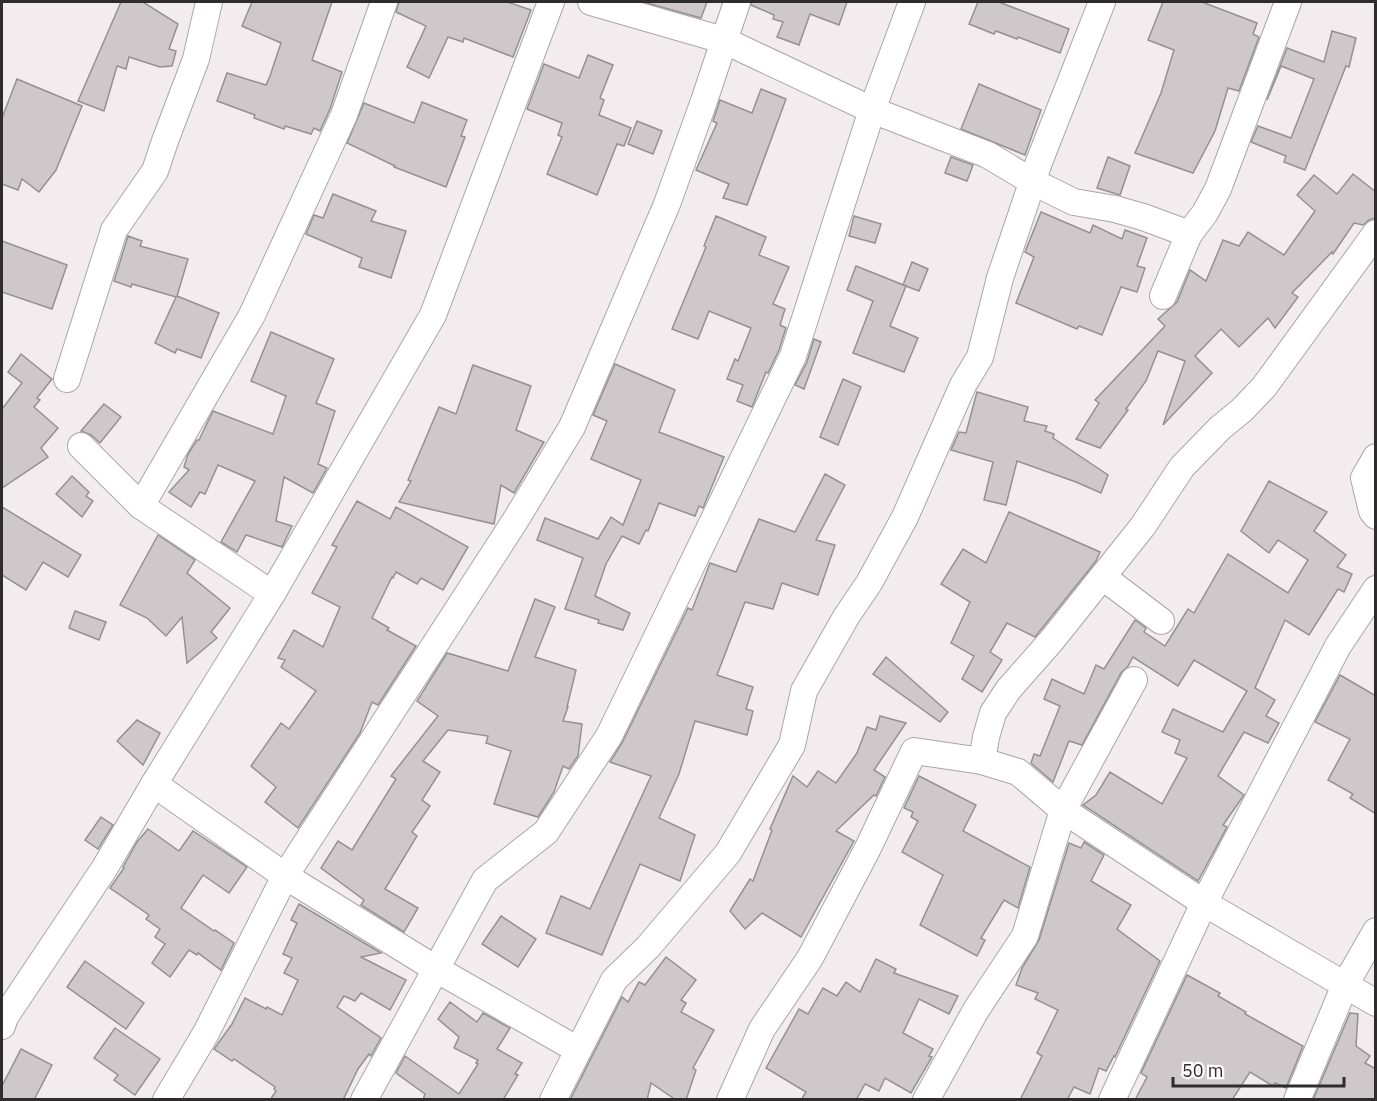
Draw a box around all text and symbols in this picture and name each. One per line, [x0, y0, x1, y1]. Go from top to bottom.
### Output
scale bar [1173, 1050, 1344, 1088]
text: 50 m [1182, 1059, 1224, 1082]

